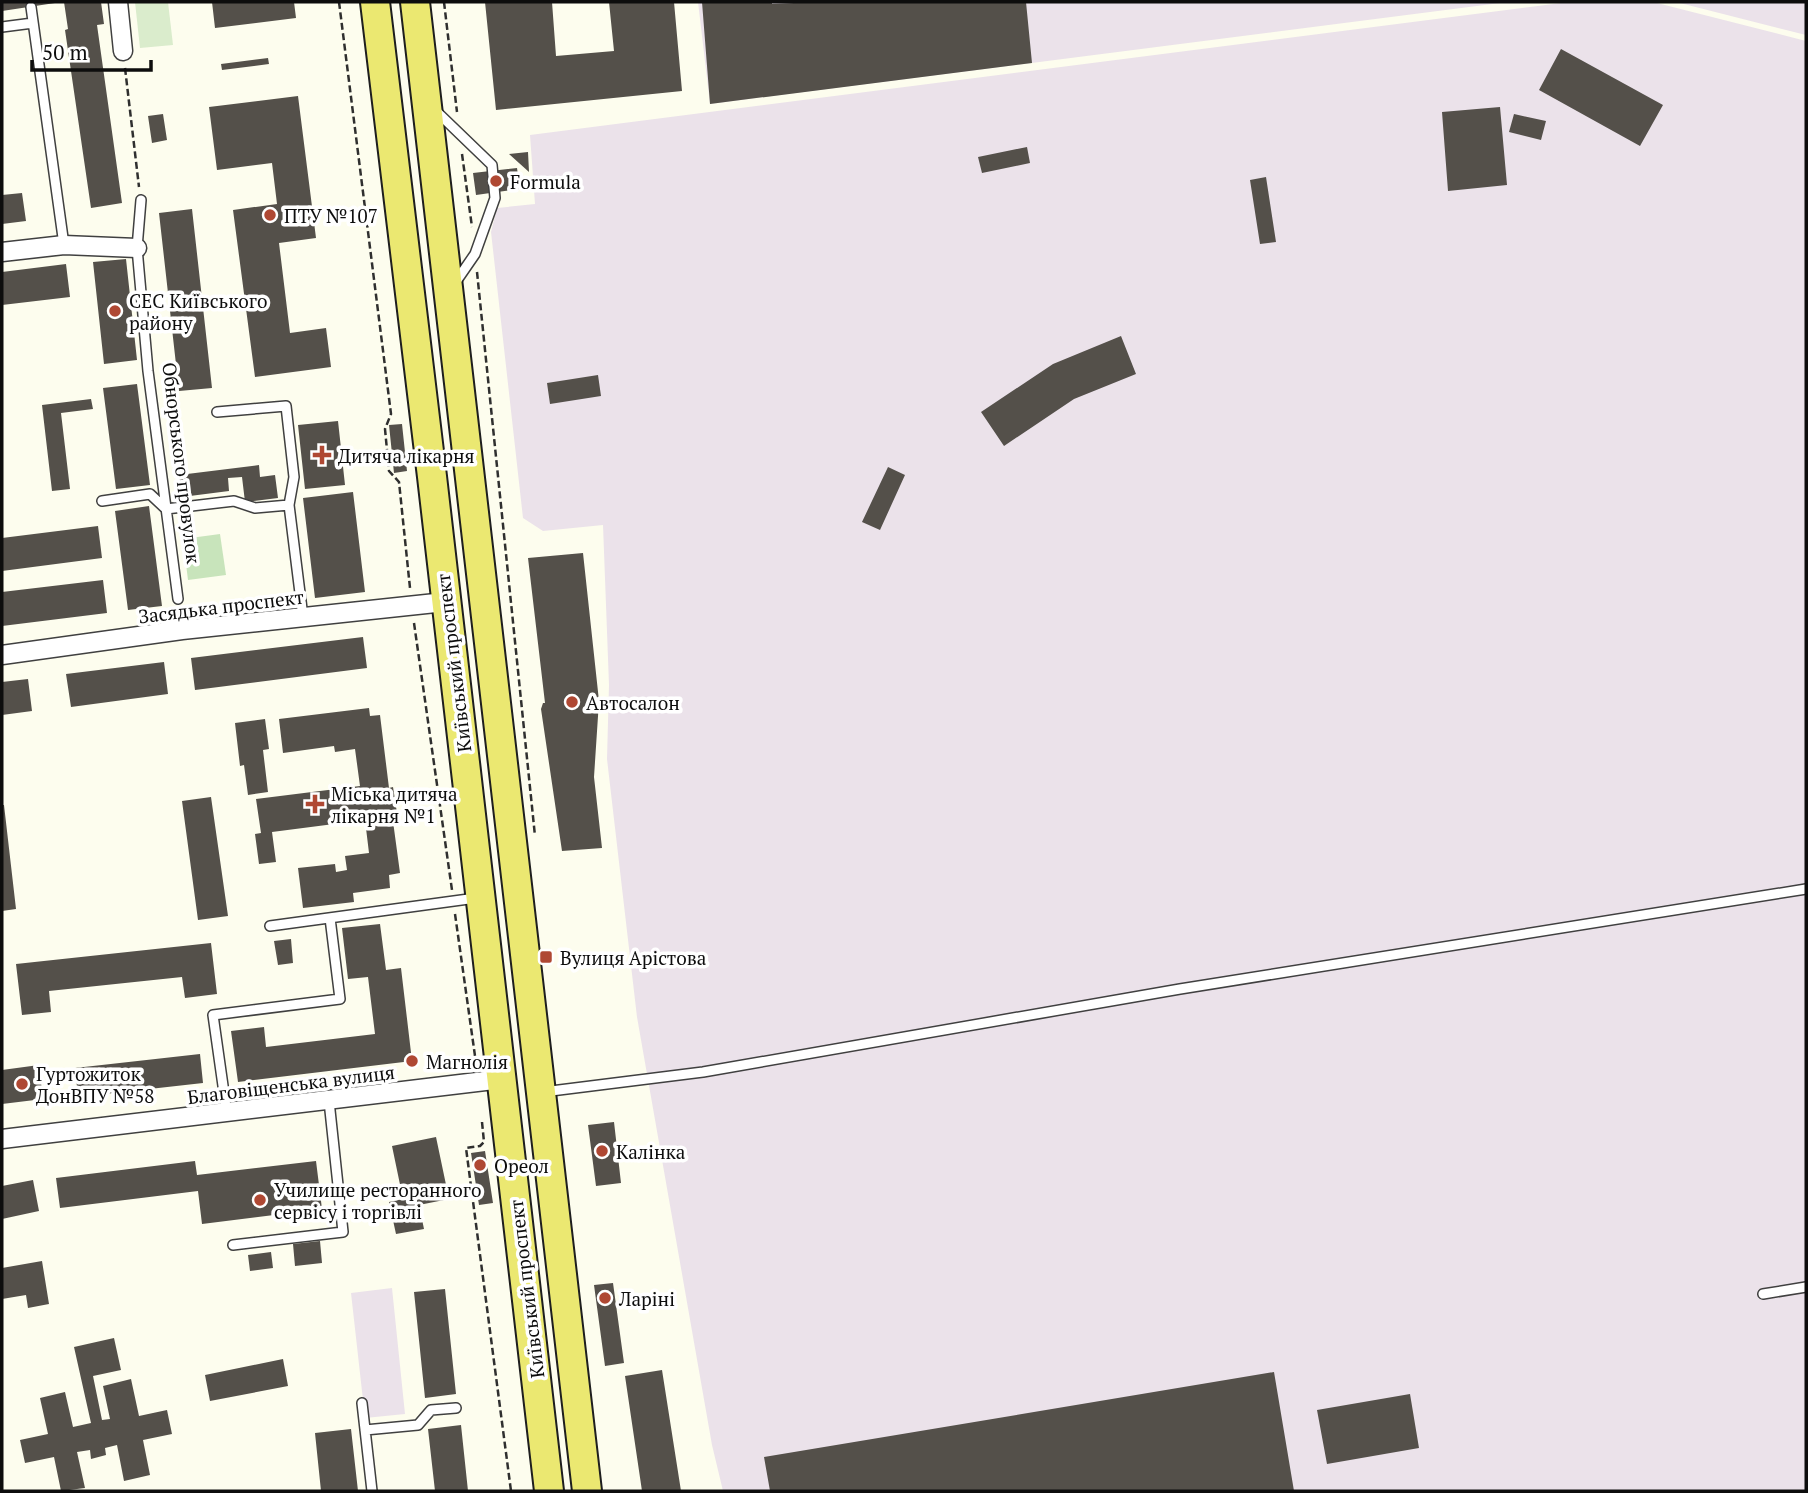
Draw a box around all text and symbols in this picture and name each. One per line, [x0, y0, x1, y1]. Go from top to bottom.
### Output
scale bar [32, 28, 150, 72]
text: 50 m [42, 38, 88, 66]
place label: Formula [510, 169, 581, 194]
marker: Formula [488, 173, 504, 189]
place label: ПТУ №107 [284, 203, 378, 228]
marker: ПТУ №107 [262, 207, 278, 223]
place label: СЕС Київського району [129, 288, 267, 335]
marker: СЕС Київського району [107, 303, 123, 319]
street label: Обнорського провулок [157, 361, 207, 566]
place label: Дитяча лікарня [338, 443, 475, 468]
marker: Дитяча лікарня [312, 445, 332, 465]
street label: Київський проспект [430, 572, 476, 754]
street label: Засядька проспект [137, 583, 305, 629]
place label: Автосалон [586, 690, 680, 715]
marker: Автосалон [564, 694, 580, 710]
place label: Міська дитяча лікарня №1 [331, 781, 458, 828]
marker: Міська дитяча лікарня №1 [305, 794, 325, 814]
place label: Вулиця Арістова [560, 945, 707, 970]
marker: Вулиця Арістова [538, 949, 554, 965]
place label: Магнолія [426, 1049, 508, 1074]
marker: Магнолія [404, 1053, 420, 1069]
street label: Благовіщенська вулиця [186, 1059, 396, 1109]
place label: Гуртожиток ДонВПУ №58 [36, 1061, 154, 1108]
marker: Гуртожиток ДонВПУ №58 [14, 1076, 30, 1092]
place label: Калінка [616, 1139, 686, 1164]
marker: Калінка [594, 1143, 610, 1159]
place label: Ореол [494, 1153, 549, 1178]
marker: Ореол [472, 1157, 488, 1173]
place label: Училище ресторанного сервісу і торгівлі [274, 1177, 481, 1224]
marker: Училище ресторанного сервісу і торгівлі [252, 1192, 268, 1208]
street label: Київський проспект [503, 1198, 549, 1380]
place label: Ларіні [618, 1286, 675, 1311]
marker: Ларіні [597, 1290, 613, 1306]

